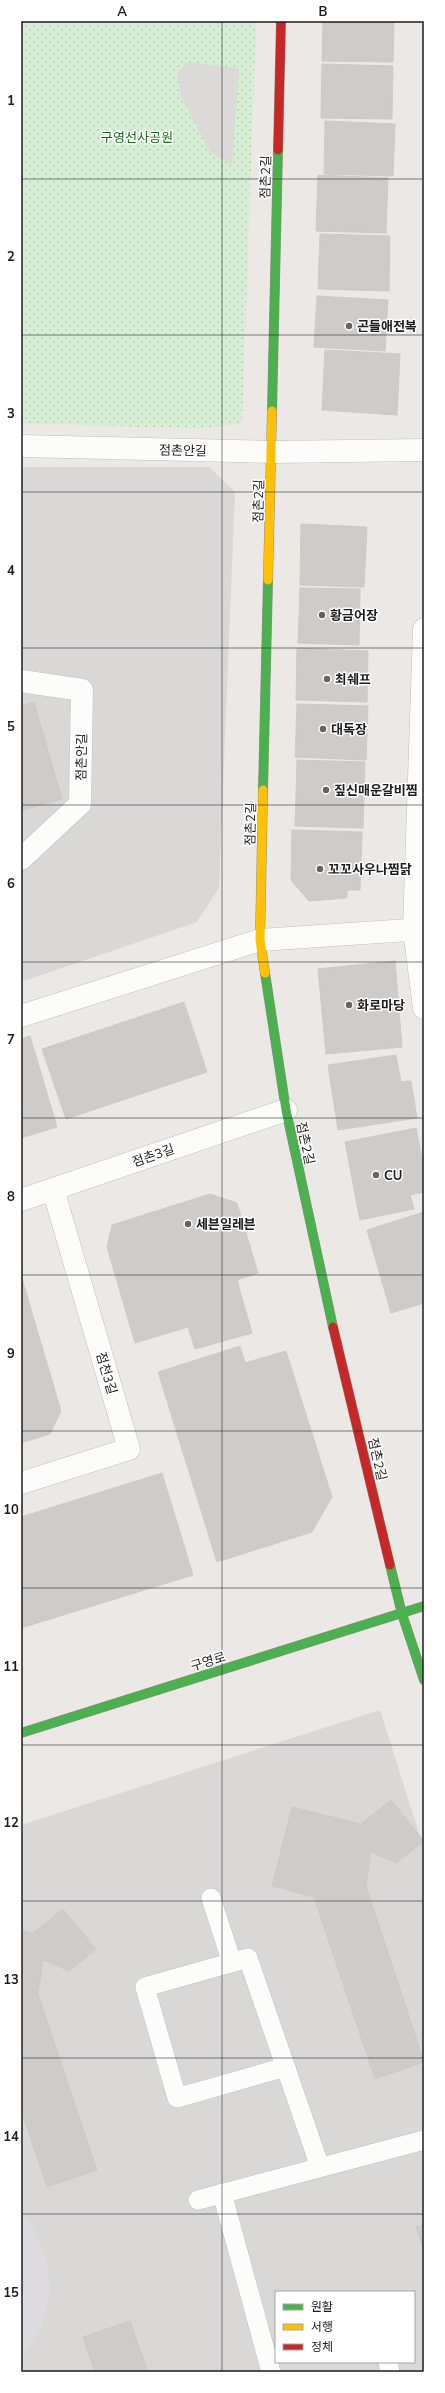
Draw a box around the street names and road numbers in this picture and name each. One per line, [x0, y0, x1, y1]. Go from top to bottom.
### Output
street label: 점촌2길 [257, 155, 275, 199]
street label: 점촌안길 [159, 442, 207, 460]
street label: 점촌2길 [250, 479, 268, 523]
street label: 점촌안길 [73, 733, 91, 781]
street label: 점촌2길 [242, 802, 260, 846]
street label: 점촌2길 [292, 1120, 318, 1166]
street label: 점촌3길 [130, 1140, 177, 1172]
street label: 점천3길 [91, 1350, 121, 1397]
street label: 점촌2길 [363, 1436, 391, 1483]
street label: 구영로 [188, 1648, 228, 1676]

